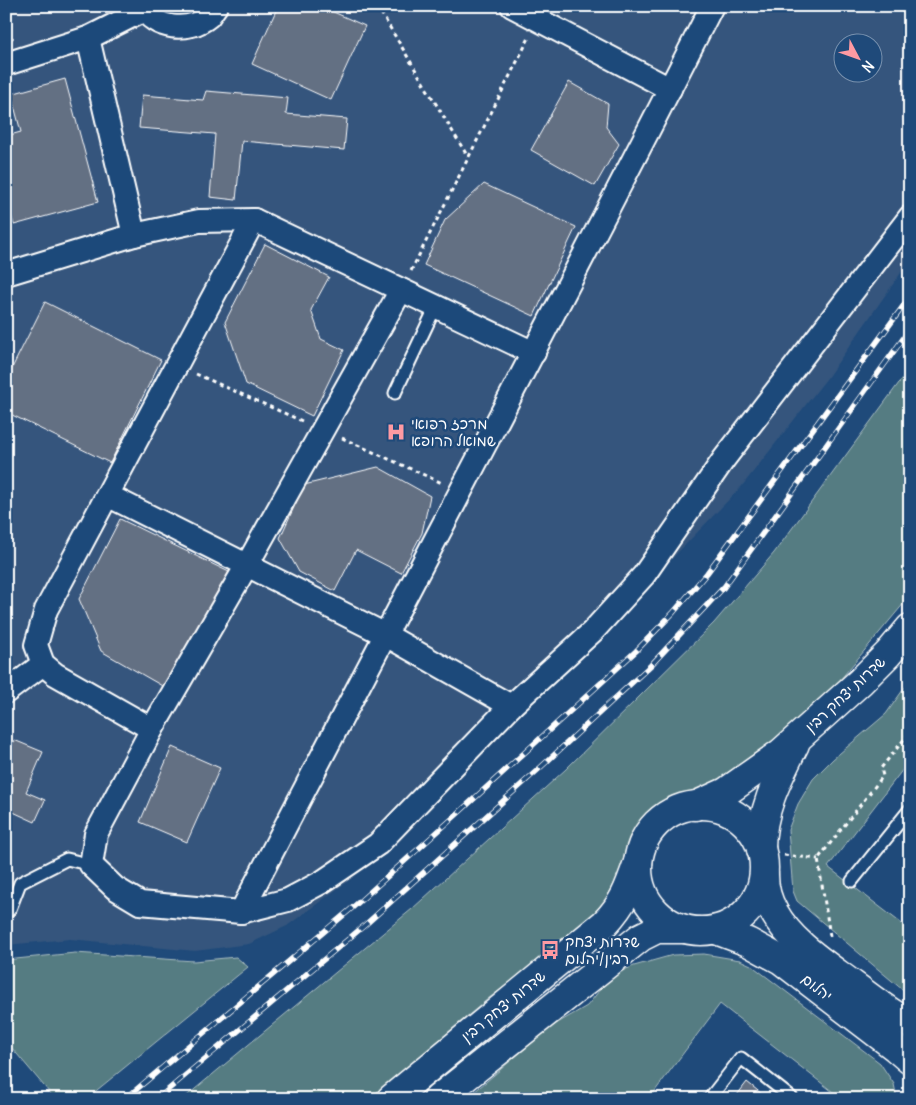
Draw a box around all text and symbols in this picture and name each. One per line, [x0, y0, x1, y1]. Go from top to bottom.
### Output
north arrow [834, 32, 884, 82]
text: N [858, 57, 878, 76]
place label: מרכז רפואי שמואל הרופא [411, 414, 496, 450]
hospital icon: מרכז רפואי שמואל הרופא [385, 421, 407, 443]
street label: שדרות יצחק רבין [801, 652, 889, 736]
place label: שדרות יצחק רבין/יהלום [565, 932, 640, 968]
bus stop icon: שדרות יצחק רבין/יהלום [539, 939, 561, 961]
street label: שדרות יצחק רבין [457, 966, 549, 1046]
street label: יהלום [798, 969, 836, 1005]

